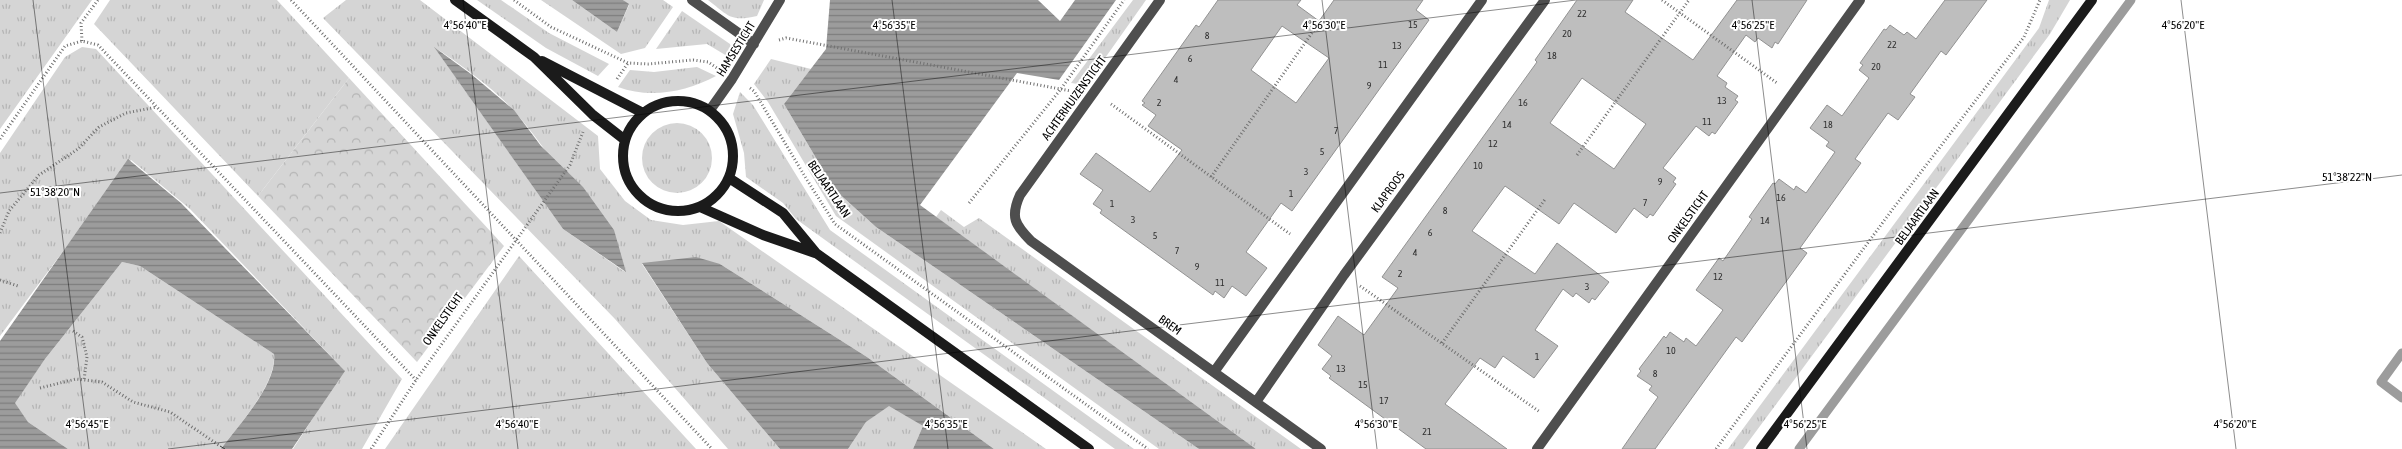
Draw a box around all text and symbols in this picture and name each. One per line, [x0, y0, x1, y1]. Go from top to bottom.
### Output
house number: 22 [1577, 8, 1587, 19]
text: 4°56'40"E [444, 18, 486, 32]
street label: HAMSESTICHT [714, 18, 759, 79]
text: 4°56'35"E [873, 18, 915, 32]
text: 4°56'30"E [1303, 18, 1345, 32]
text: 4°56'25"E [1732, 18, 1774, 32]
text: 4°56'20"E [2162, 18, 2204, 32]
house number: 15 [1408, 19, 1418, 30]
house number: 20 [1562, 28, 1572, 39]
house number: 8 [1205, 30, 1210, 41]
house number: 22 [1887, 39, 1897, 50]
house number: 13 [1392, 40, 1402, 51]
house number: 18 [1547, 50, 1557, 61]
street label: ACHTERHUIZENSTICHT [1039, 53, 1110, 143]
house number: 6 [1188, 53, 1193, 64]
house number: 11 [1378, 59, 1388, 70]
house number: 20 [1871, 61, 1881, 72]
house number: 4 [1174, 74, 1179, 85]
house number: 9 [1367, 80, 1372, 91]
house number: 13 [1717, 95, 1727, 106]
house number: 2 [1157, 97, 1162, 108]
house number: 16 [1518, 97, 1528, 108]
house number: 11 [1702, 116, 1712, 127]
house number: 14 [1502, 119, 1512, 130]
house number: 18 [1823, 119, 1833, 130]
house number: 7 [1334, 125, 1339, 136]
house number: 12 [1488, 138, 1498, 149]
house number: 5 [1320, 146, 1325, 157]
street label: BELJAARTLAAN [805, 158, 853, 220]
house number: 10 [1473, 160, 1483, 171]
house number: 3 [1304, 166, 1309, 177]
street label: KLAPROOS [1368, 169, 1408, 215]
text: 51°38'22"N [2322, 170, 2372, 184]
house number: 9 [1658, 176, 1663, 187]
text: 51°38'20"N [30, 185, 80, 199]
street label: BELJAARTLAAN [1892, 186, 1942, 248]
house number: 1 [1289, 188, 1294, 199]
street label: ONKELSTICHT [1664, 188, 1712, 246]
house number: 16 [1776, 192, 1786, 203]
house number: 7 [1643, 197, 1648, 208]
house number: 1 [1110, 198, 1115, 209]
house number: 8 [1443, 205, 1448, 216]
house number: 3 [1131, 214, 1136, 225]
house number: 14 [1760, 215, 1770, 226]
house number: 6 [1428, 227, 1433, 238]
house number: 5 [1153, 230, 1158, 241]
house number: 7 [1175, 245, 1180, 256]
house number: 4 [1413, 247, 1418, 258]
house number: 9 [1195, 261, 1200, 272]
house number: 2 [1398, 268, 1403, 279]
house number: 12 [1713, 271, 1723, 282]
house number: 11 [1215, 277, 1225, 288]
house number: 3 [1585, 281, 1590, 292]
street label: ONKELSTICHT [420, 290, 467, 348]
street label: BREM [1156, 312, 1184, 338]
house number: 10 [1666, 345, 1676, 356]
house number: 1 [1535, 351, 1540, 362]
house number: 13 [1336, 363, 1346, 374]
house number: 8 [1653, 368, 1658, 379]
house number: 15 [1358, 379, 1368, 390]
house number: 17 [1379, 395, 1389, 406]
text: 4°56'45"E [66, 417, 108, 431]
text: 4°56'40"E [496, 417, 538, 431]
text: 4°56'35"E [925, 417, 967, 431]
text: 4°56'30"E [1355, 417, 1397, 431]
text: 4°56'25"E [1784, 417, 1826, 431]
text: 4°56'20"E [2214, 417, 2256, 431]
house number: 21 [1422, 426, 1432, 437]

